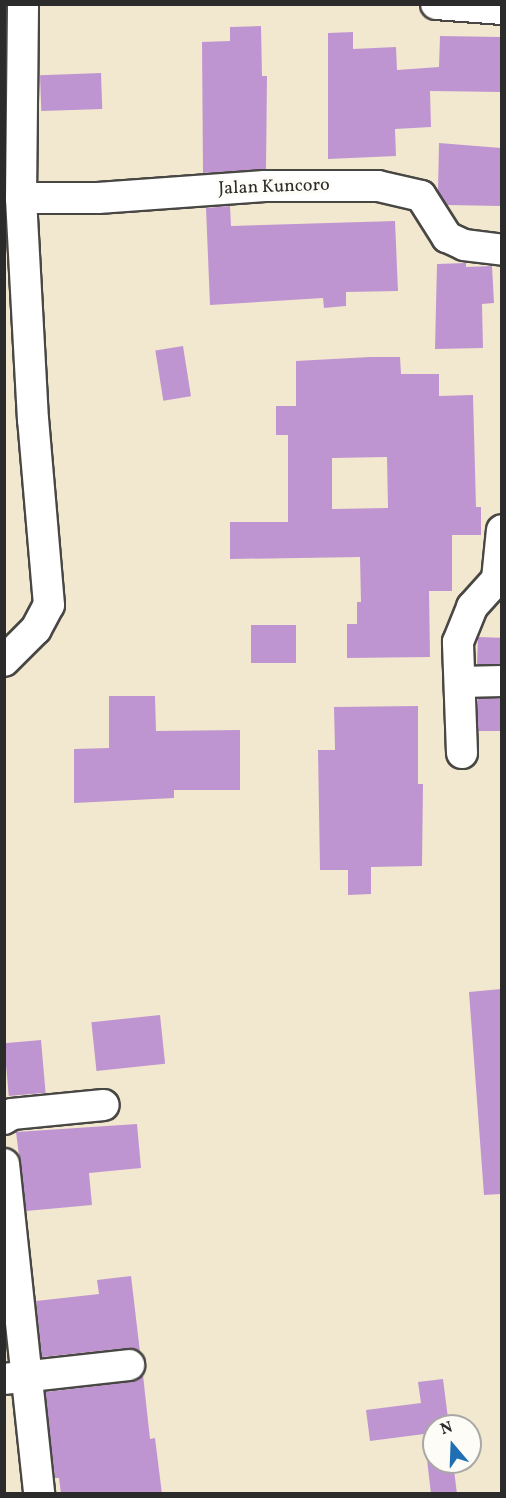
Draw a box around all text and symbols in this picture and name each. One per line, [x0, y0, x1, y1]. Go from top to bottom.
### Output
street label: Jalan Kuncoro [218, 175, 330, 201]
north arrow [422, 1414, 482, 1474]
text: N [438, 1417, 456, 1441]

